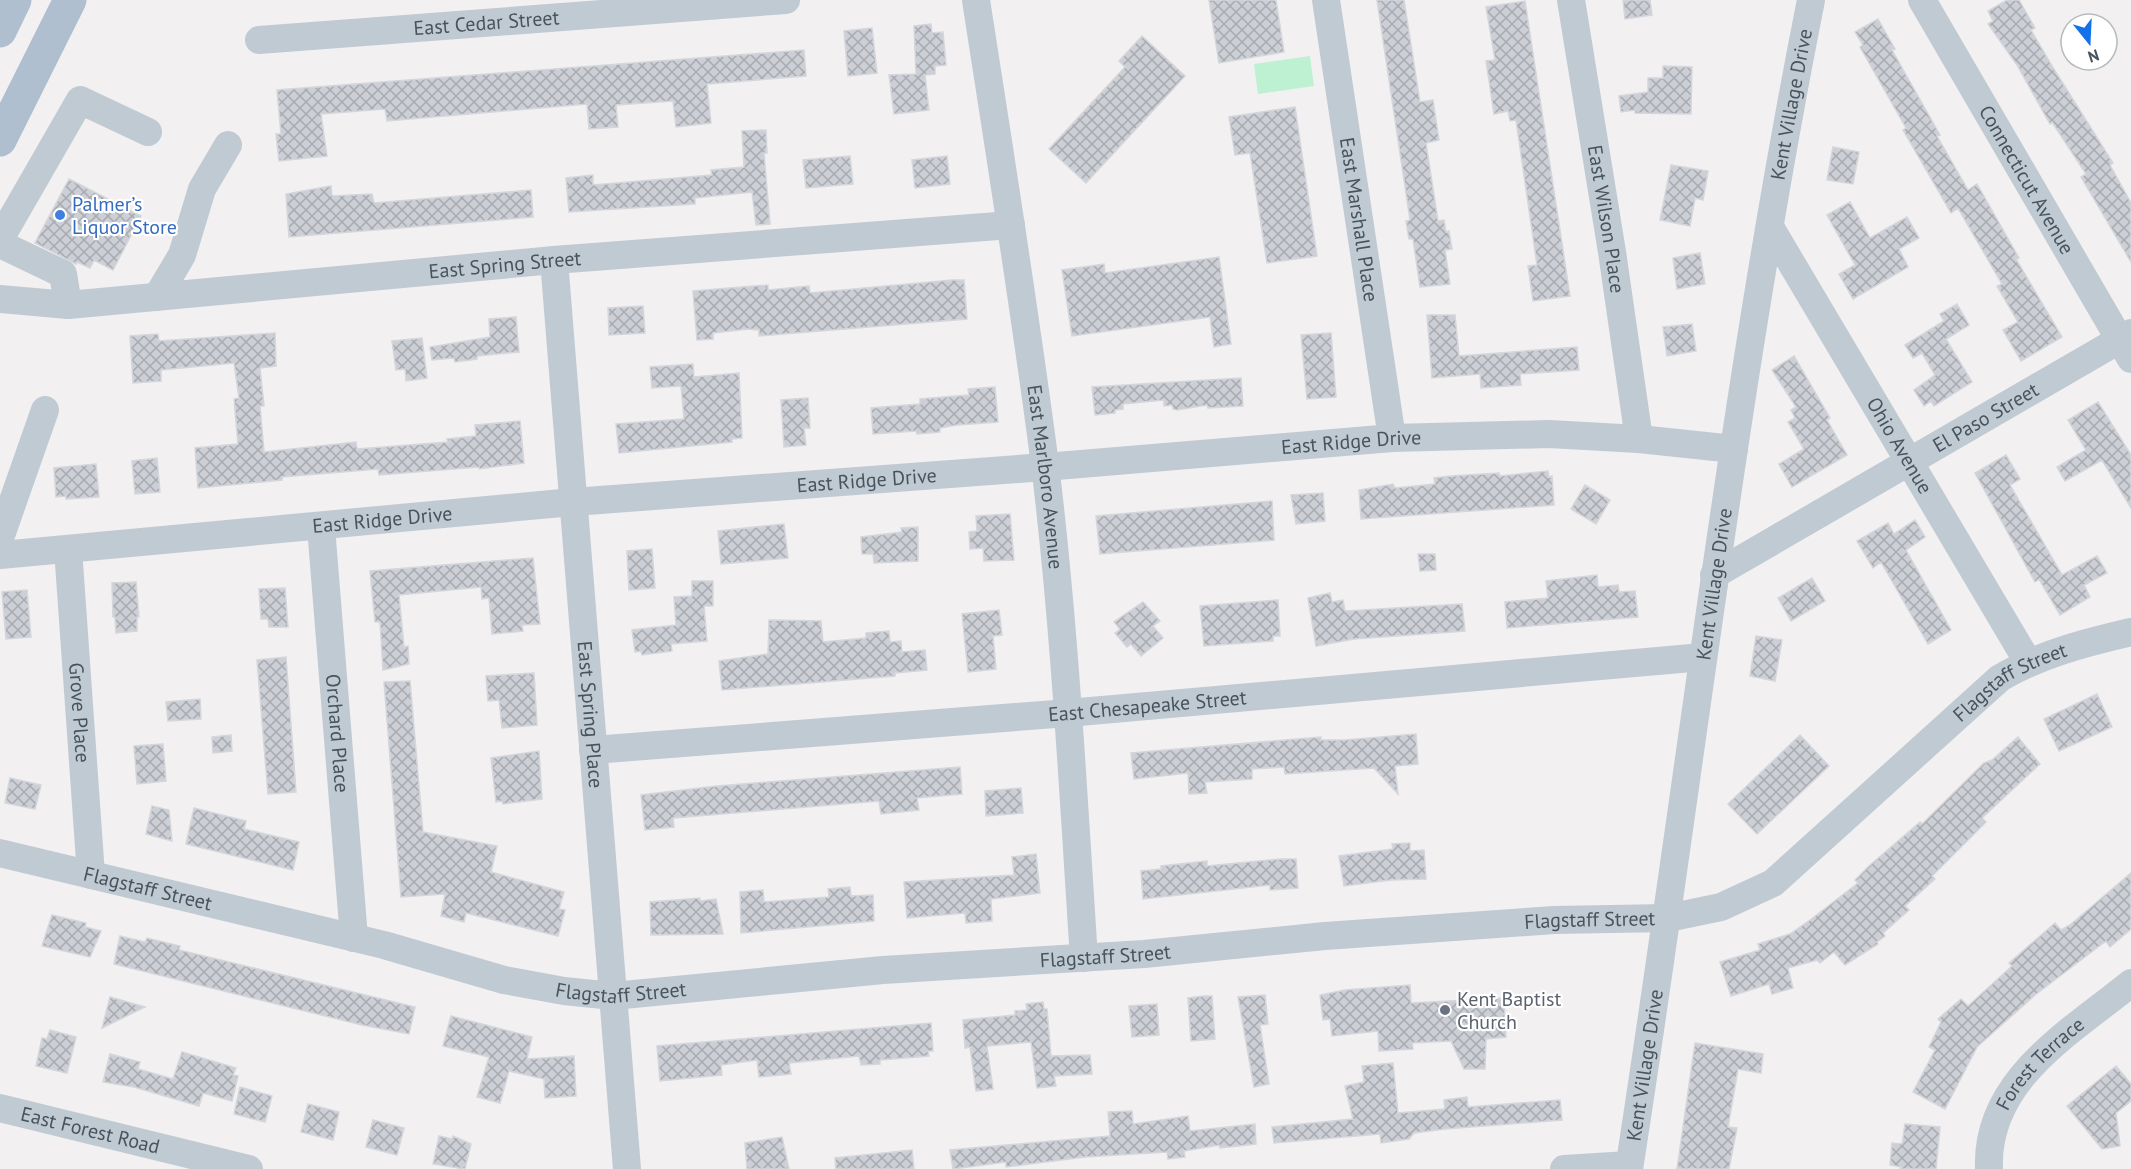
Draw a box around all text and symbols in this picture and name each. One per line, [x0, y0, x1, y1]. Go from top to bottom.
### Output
street label: East Cedar Street [413, 4, 560, 41]
north arrow [2059, 12, 2119, 72]
street label: Kent Village Drive [1765, 26, 1818, 182]
text: N [2086, 45, 2102, 67]
street label: Connecticut Avenue [1973, 100, 2080, 259]
street label: East Marshall Place [1334, 136, 1384, 303]
street label: East Wilson Place [1582, 143, 1631, 295]
place label: Palmer’s Liquor Store [72, 191, 177, 240]
marker: Palmer’s Liquor Store [53, 208, 67, 222]
street label: East Spring Street [427, 245, 582, 285]
street label: El Paso Street [1928, 376, 2043, 458]
street label: East Marlboro Avenue [1021, 383, 1069, 570]
street label: Ohio Avenue [1861, 392, 1938, 499]
street label: East Ridge Drive [1280, 424, 1422, 460]
street label: East Ridge Drive [796, 462, 938, 498]
street label: East Ridge Drive [311, 500, 453, 539]
street label: Kent Village Drive [1690, 506, 1738, 662]
street label: Flagstaff Street [1947, 637, 2070, 727]
street label: East Spring Place [572, 640, 609, 789]
street label: Grove Place [63, 662, 96, 763]
street label: Orchard Place [320, 673, 355, 794]
street label: East Chesapeake Street [1047, 684, 1248, 728]
street label: Flagstaff Street [81, 860, 215, 916]
street label: Flagstaff Street [1523, 905, 1656, 935]
street label: Flagstaff Street [1039, 938, 1172, 973]
street label: Flagstaff Street [553, 976, 688, 1009]
place label: Kent Baptist Church [1457, 986, 1561, 1035]
street label: Kent Village Drive [1620, 987, 1669, 1143]
marker: Kent Baptist Church [1438, 1003, 1452, 1017]
street label: Forest Terrace [1990, 1011, 2089, 1114]
street label: East Forest Road [18, 1101, 162, 1160]

